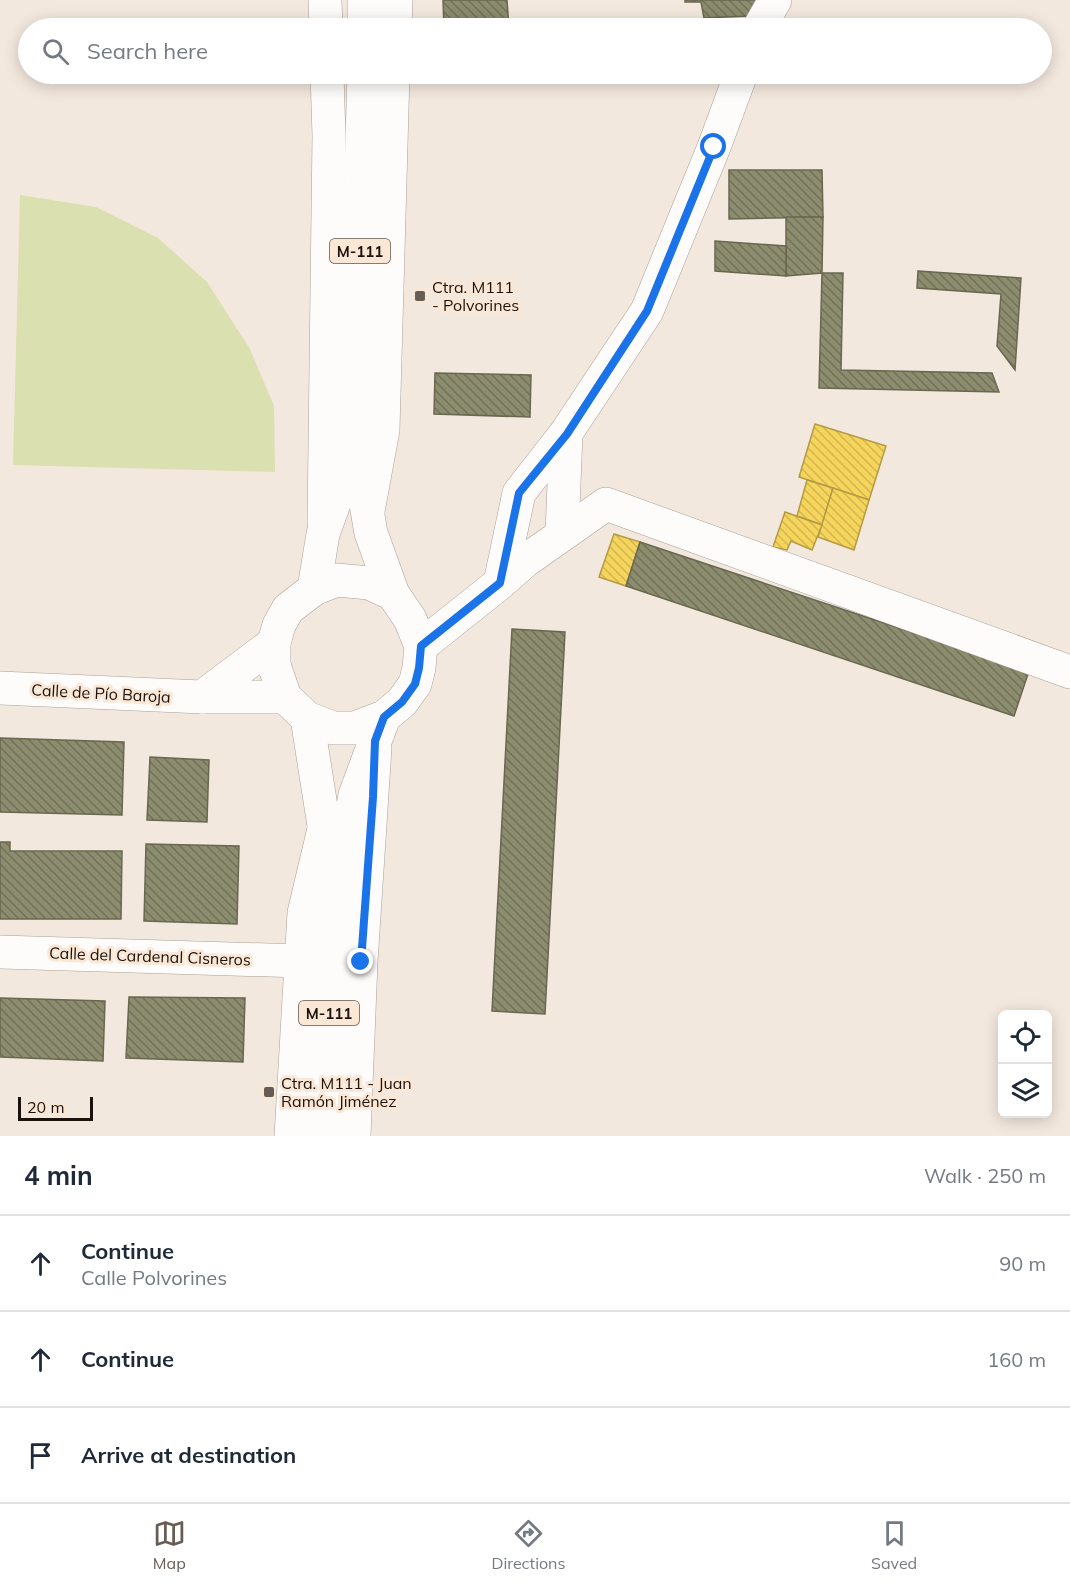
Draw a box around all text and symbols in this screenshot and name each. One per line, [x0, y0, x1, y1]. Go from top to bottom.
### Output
search box [18, 18, 1052, 84]
icon: search [39, 35, 72, 68]
text: Search here [87, 37, 208, 65]
route start [700, 133, 726, 159]
road number: M-111 [330, 239, 390, 263]
place label: Ctra. M111 - Polvorines [432, 277, 519, 315]
marker: Ctra. M111 - Polvorines [413, 289, 427, 303]
street label: Calle de Pío Baroja [31, 679, 171, 707]
street label: Calle del Cardenal Cisneros [49, 942, 251, 970]
route end [347, 948, 373, 974]
road number: M-111 [299, 1001, 359, 1025]
map controls [998, 1010, 1052, 1118]
button: locate [998, 1010, 1052, 1064]
button: layers [998, 1064, 1052, 1118]
place label: Ctra. M111 - Juan Ramón Jiménez [281, 1073, 412, 1111]
marker: Ctra. M111 - Juan Ramón Jiménez [262, 1085, 276, 1099]
scale bar [18, 1094, 93, 1122]
text: 20 m [27, 1097, 64, 1117]
text: 4 min [24, 1159, 93, 1192]
text: Walk · 250 m [924, 1163, 1046, 1188]
text: Continue [81, 1237, 174, 1265]
icon: ahead [24, 1247, 57, 1280]
text: 90 m [999, 1251, 1046, 1276]
text: Calle Polvorines [81, 1265, 227, 1290]
icon: ahead [24, 1343, 57, 1376]
text: Continue [81, 1345, 174, 1373]
text: 160 m [987, 1347, 1046, 1372]
icon: arrive [24, 1439, 57, 1472]
text: Arrive at destination [81, 1441, 296, 1469]
tab: Map [153, 1517, 186, 1573]
tab: Directions [491, 1517, 565, 1573]
tab: Saved [871, 1517, 917, 1573]

